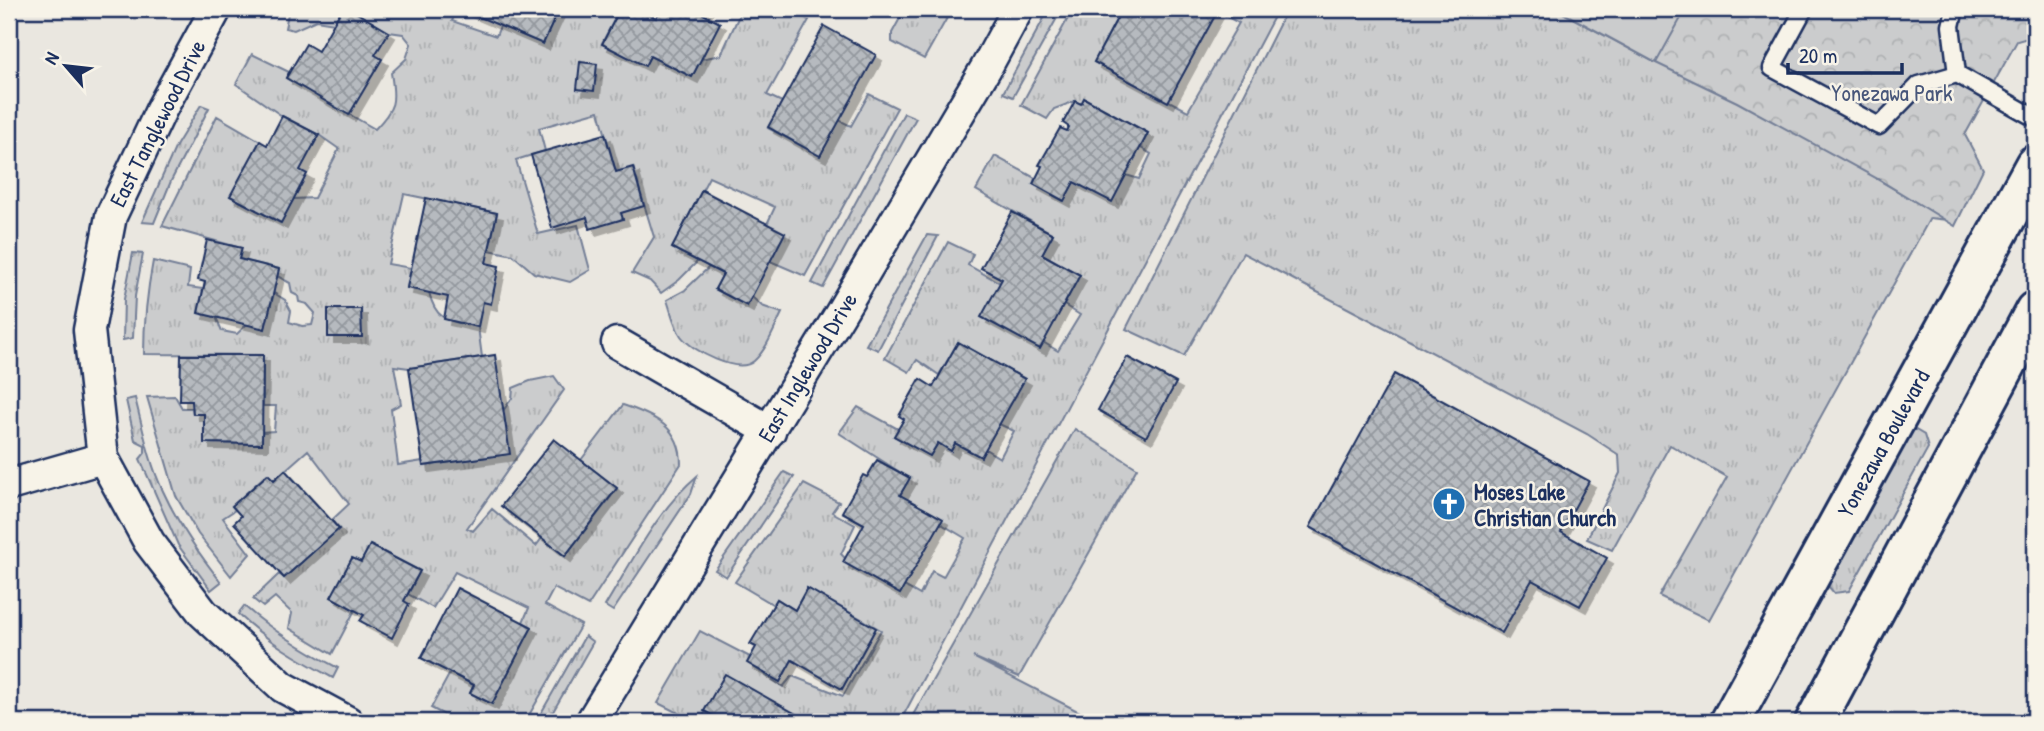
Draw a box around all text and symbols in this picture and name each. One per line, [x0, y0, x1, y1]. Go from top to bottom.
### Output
north arrow [32, 32, 102, 102]
scale bar [1788, 32, 1902, 76]
street label: East Tanglewood Drive [102, 34, 212, 212]
text: 20 m [1799, 41, 1837, 70]
text: N [37, 47, 65, 69]
park label: Yonezawa Park [1831, 77, 1953, 108]
street label: East Inglewood Drive [750, 286, 864, 448]
street label: Yonezawa Boulevard [1830, 364, 1936, 522]
place label: Moses Lake Christian Church [1474, 476, 1616, 533]
church icon: Moses Lake Christian Church [1430, 485, 1468, 523]

